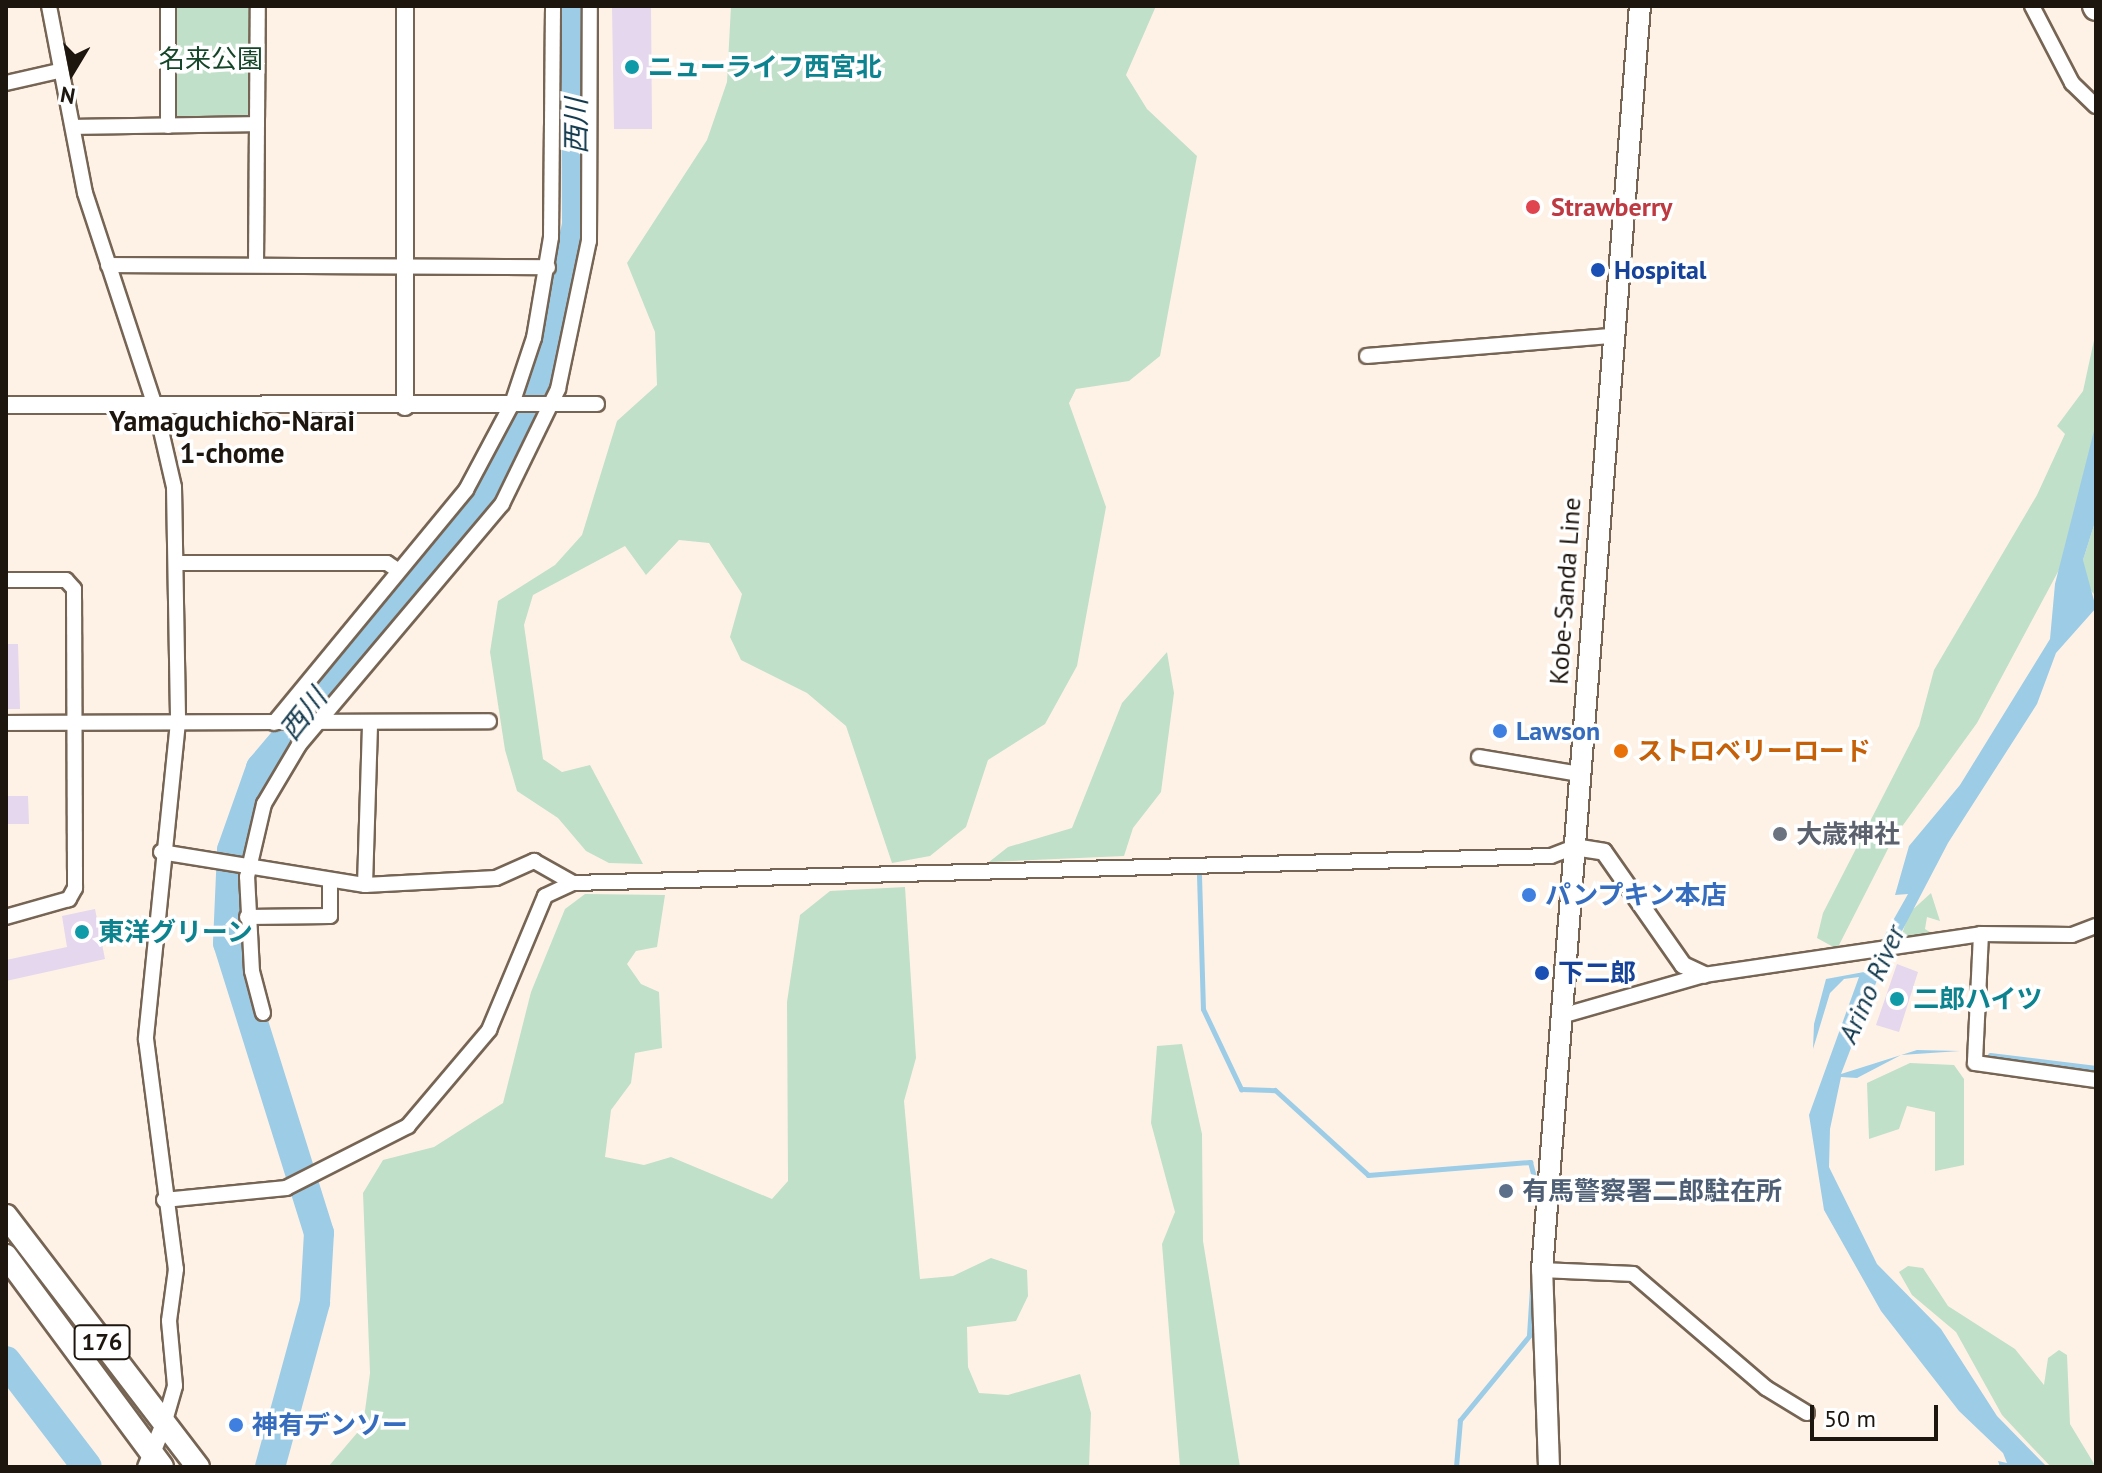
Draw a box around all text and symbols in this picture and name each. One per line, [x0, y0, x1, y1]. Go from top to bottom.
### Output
north arrow [32, 32, 112, 112]
park label: 名来公園 [159, 43, 263, 75]
place label: ニューライフ西宮北 [648, 51, 882, 83]
marker: ニューライフ西宮北 [623, 58, 641, 76]
text: N [58, 81, 77, 111]
water label: 西川 [559, 98, 593, 154]
place label: Strawberry [1551, 191, 1672, 223]
marker: Strawberry [1522, 196, 1544, 218]
place label: Hospital [1614, 254, 1707, 286]
marker: Hospital [1589, 261, 1607, 279]
district label: Yamaguchicho-Narai 1-chome [109, 404, 355, 470]
street label: Kobe-Sanda Line [1543, 496, 1587, 686]
water label: 西川 [273, 682, 333, 746]
place label: Lawson [1516, 715, 1600, 747]
marker: Lawson [1491, 722, 1509, 740]
place label: ストロベリーロード [1637, 735, 1871, 767]
marker: ストロベリーロード [1612, 742, 1630, 760]
place label: 大歳神社 [1796, 818, 1900, 850]
marker: 大歳神社 [1771, 825, 1789, 843]
place label: パンプキン本店 [1545, 879, 1727, 911]
marker: パンプキン本店 [1520, 886, 1538, 904]
place label: 東洋グリーン [98, 916, 254, 948]
water label: Arino River [1830, 920, 1912, 1048]
marker: 東洋グリーン [73, 923, 91, 941]
place label: 下二郎 [1558, 957, 1636, 989]
marker: 下二郎 [1533, 964, 1551, 982]
place label: 二郎ハイツ [1913, 983, 2043, 1015]
marker: 二郎ハイツ [1888, 990, 1906, 1008]
place label: 有馬警察署二郎駐在所 [1522, 1175, 1782, 1207]
marker: 有馬警察署二郎駐在所 [1497, 1182, 1515, 1200]
road number: 176 [72, 1322, 132, 1362]
scale bar [1814, 1389, 1942, 1439]
text: 50 m [1824, 1403, 1876, 1434]
place label: 神有デンソー [252, 1409, 408, 1441]
marker: 神有デンソー [227, 1416, 245, 1434]

